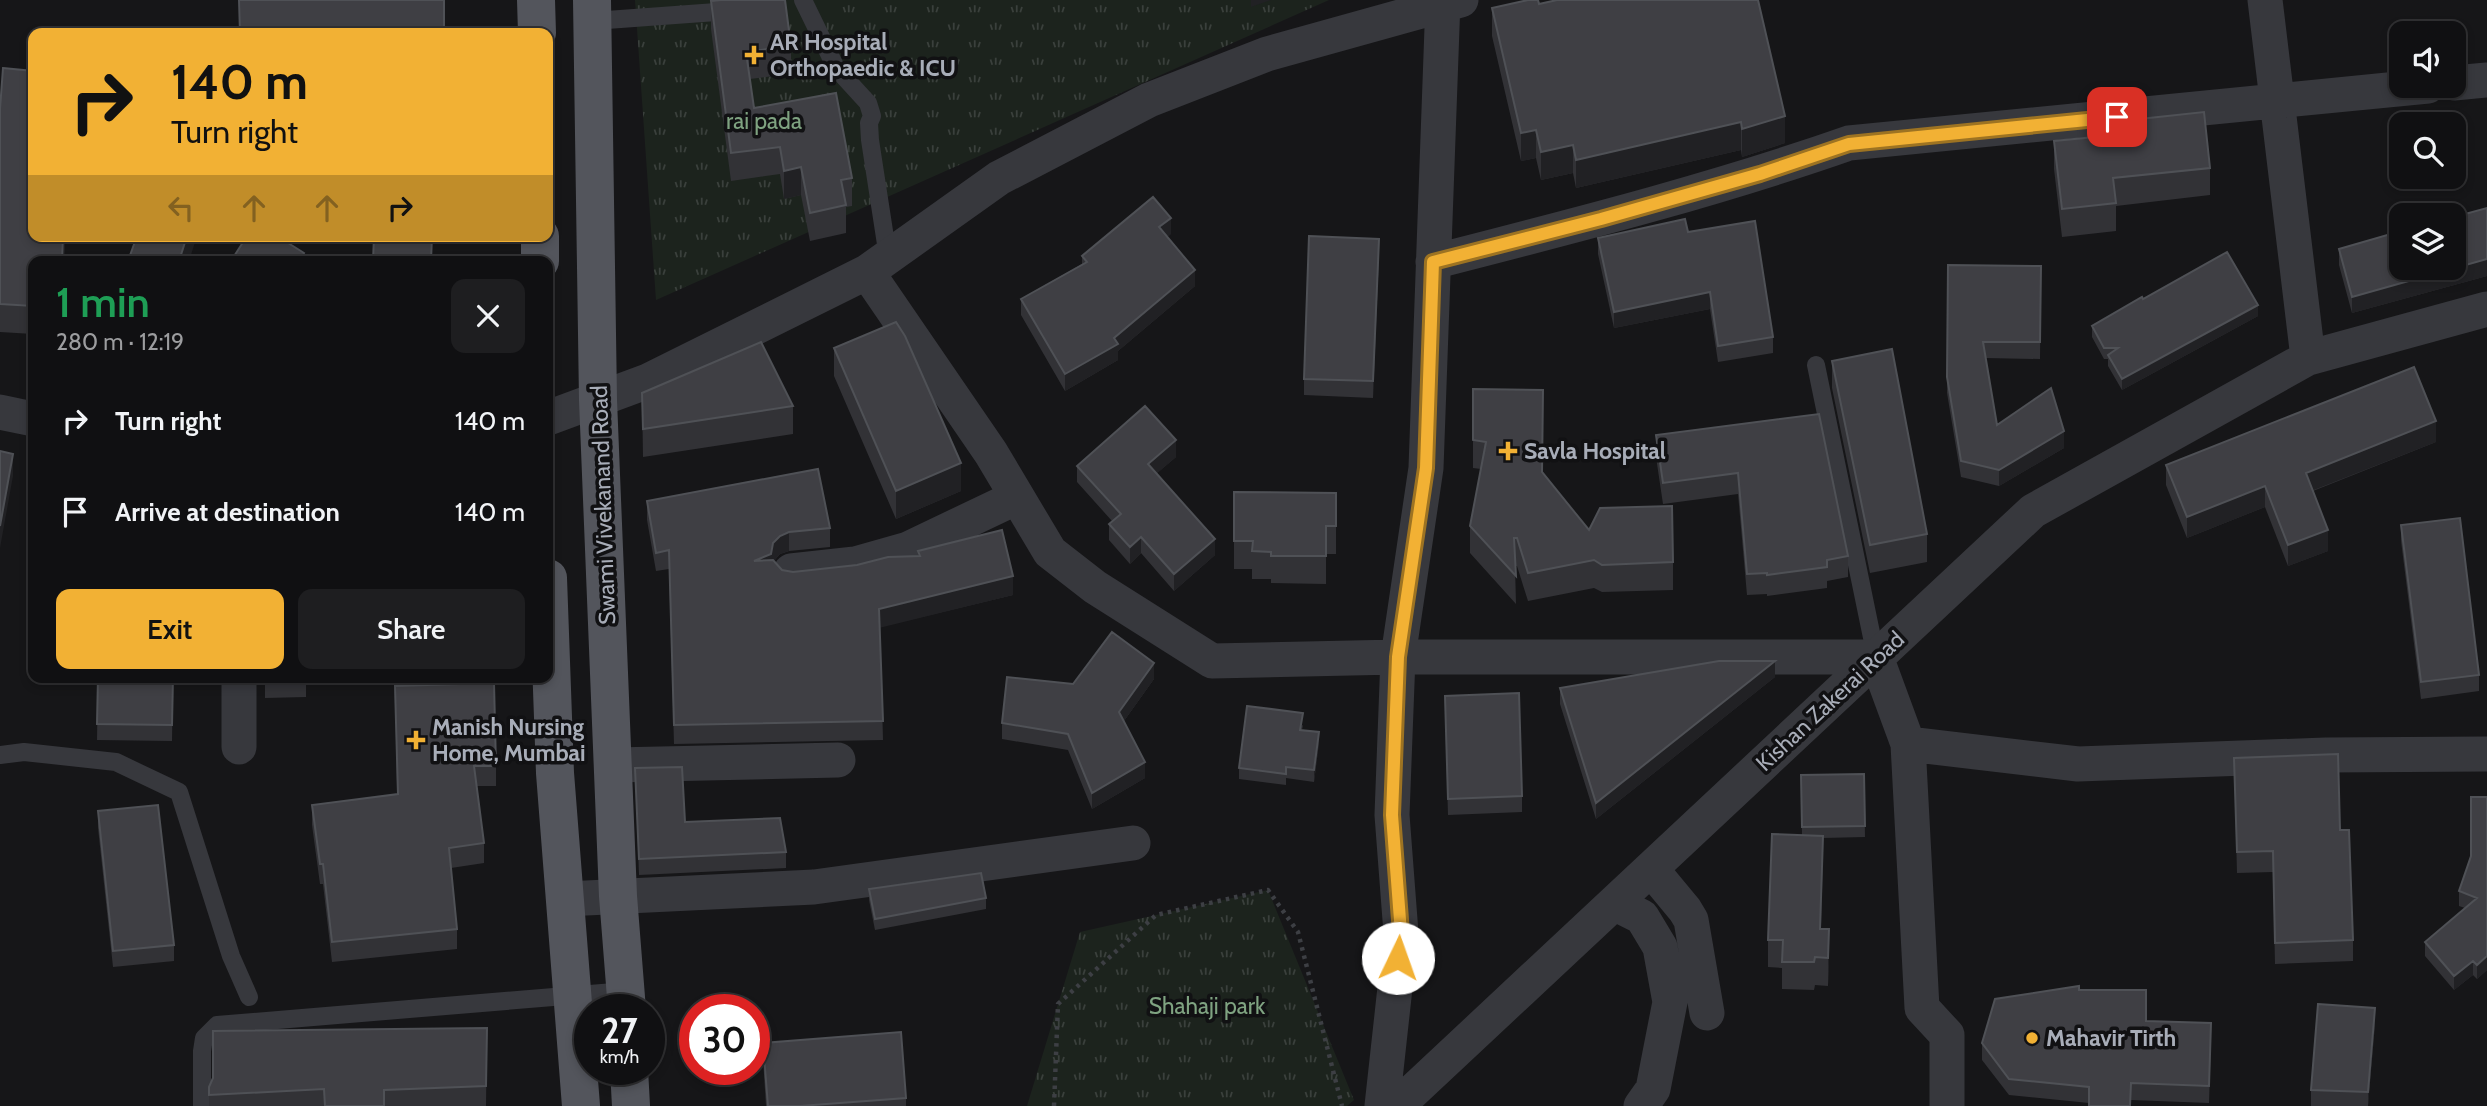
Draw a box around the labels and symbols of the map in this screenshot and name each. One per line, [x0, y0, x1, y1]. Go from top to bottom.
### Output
place label: AR Hospital Orthopaedic & ICU [770, 28, 956, 82]
marker: AR Hospital Orthopaedic & ICU [744, 45, 764, 65]
pin [2087, 87, 2147, 147]
park label: rai pada [726, 107, 802, 135]
street label: Swami Vivekanand Road [585, 385, 621, 625]
place label: Savla Hospital [1524, 437, 1666, 465]
marker: Savla Hospital [1498, 441, 1518, 461]
street label: Kishan Zakerai Road [1750, 625, 1910, 777]
place label: Manish Nursing Home, Mumbai [432, 713, 586, 767]
marker: Manish Nursing Home, Mumbai [406, 730, 426, 750]
position arrow [1361, 921, 1435, 995]
park label: Shahaji park [1149, 992, 1266, 1020]
speed limit sign: 30 [679, 994, 770, 1085]
place label: Mahavir Tirth [2046, 1024, 2176, 1052]
marker: Mahavir Tirth [2024, 1030, 2040, 1046]

